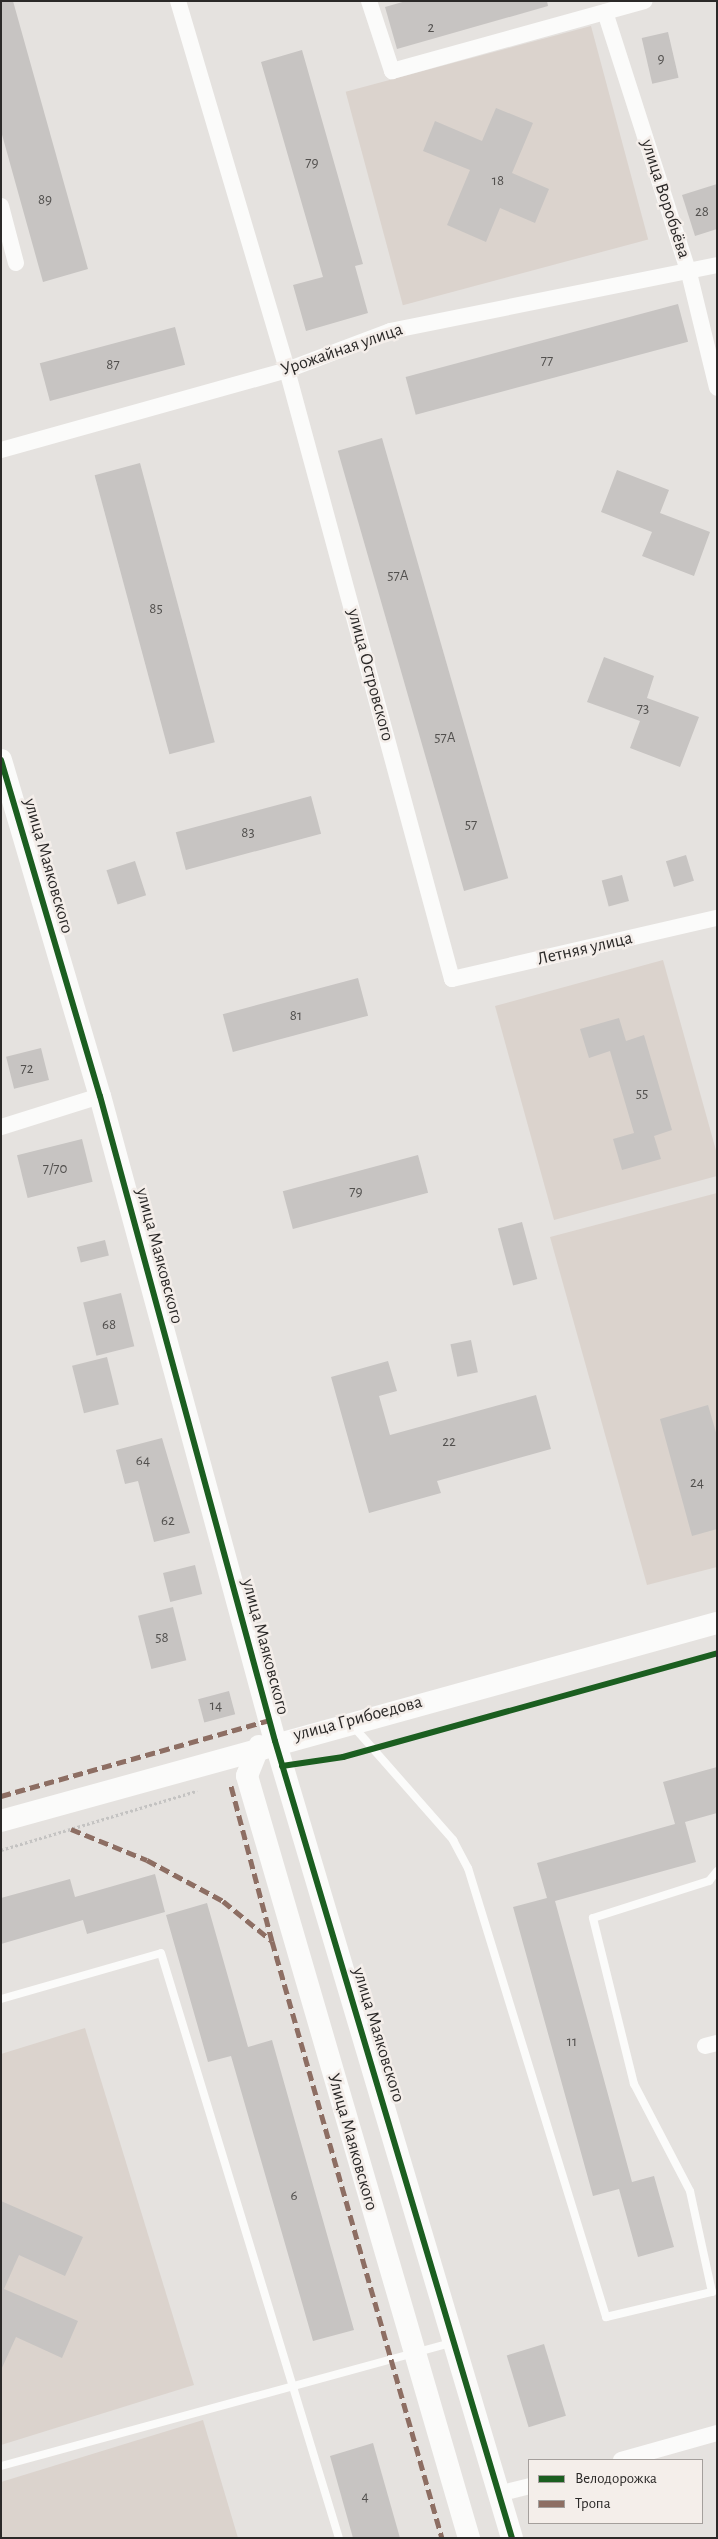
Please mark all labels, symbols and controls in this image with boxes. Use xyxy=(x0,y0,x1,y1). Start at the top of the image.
house number: 2 xyxy=(428,19,434,37)
house number: 9 xyxy=(657,50,665,68)
street label: улица Воробьёва xyxy=(636,137,694,261)
house number: 79 xyxy=(305,154,319,172)
house number: 18 xyxy=(492,172,504,190)
house number: 89 xyxy=(38,191,52,209)
house number: 28 xyxy=(695,203,709,221)
street label: Урожайная улица xyxy=(278,319,406,381)
house number: 77 xyxy=(541,352,553,370)
house number: 87 xyxy=(106,356,120,374)
house number: 57А xyxy=(387,567,409,585)
house number: 85 xyxy=(149,600,163,618)
street label: улица Островского xyxy=(342,607,398,743)
house number: 73 xyxy=(637,700,649,718)
house number: 57А xyxy=(434,729,456,747)
street label: улица Маяковского xyxy=(18,796,78,936)
house number: 57 xyxy=(465,816,477,834)
house number: 83 xyxy=(241,824,255,842)
street label: Летняя улица xyxy=(535,928,635,970)
house number: 81 xyxy=(290,1007,302,1025)
house number: 72 xyxy=(20,1060,34,1078)
house number: 55 xyxy=(636,1085,648,1103)
house number: 7/70 xyxy=(43,1160,67,1178)
house number: 79 xyxy=(349,1183,363,1201)
street label: улица Маяковского xyxy=(130,1186,188,1326)
house number: 68 xyxy=(102,1316,116,1334)
house number: 22 xyxy=(442,1433,456,1451)
house number: 64 xyxy=(136,1452,150,1470)
house number: 24 xyxy=(690,1474,704,1492)
house number: 62 xyxy=(161,1512,175,1530)
street label: улица Маяковского xyxy=(236,1577,294,1717)
house number: 58 xyxy=(155,1629,169,1647)
street label: улица Грибоедова xyxy=(291,1691,425,1747)
house number: 14 xyxy=(210,1697,222,1715)
street label: улица Маяковского xyxy=(347,1965,409,2105)
house number: 11 xyxy=(567,2033,577,2051)
street label: Улица Маяковского xyxy=(322,2071,382,2213)
house number: 6 xyxy=(290,2187,298,2205)
legend xyxy=(528,2459,703,2524)
text: Велодорожка xyxy=(575,2471,657,2486)
house number: 4 xyxy=(361,2488,369,2506)
text: Тропа xyxy=(575,2496,611,2511)

